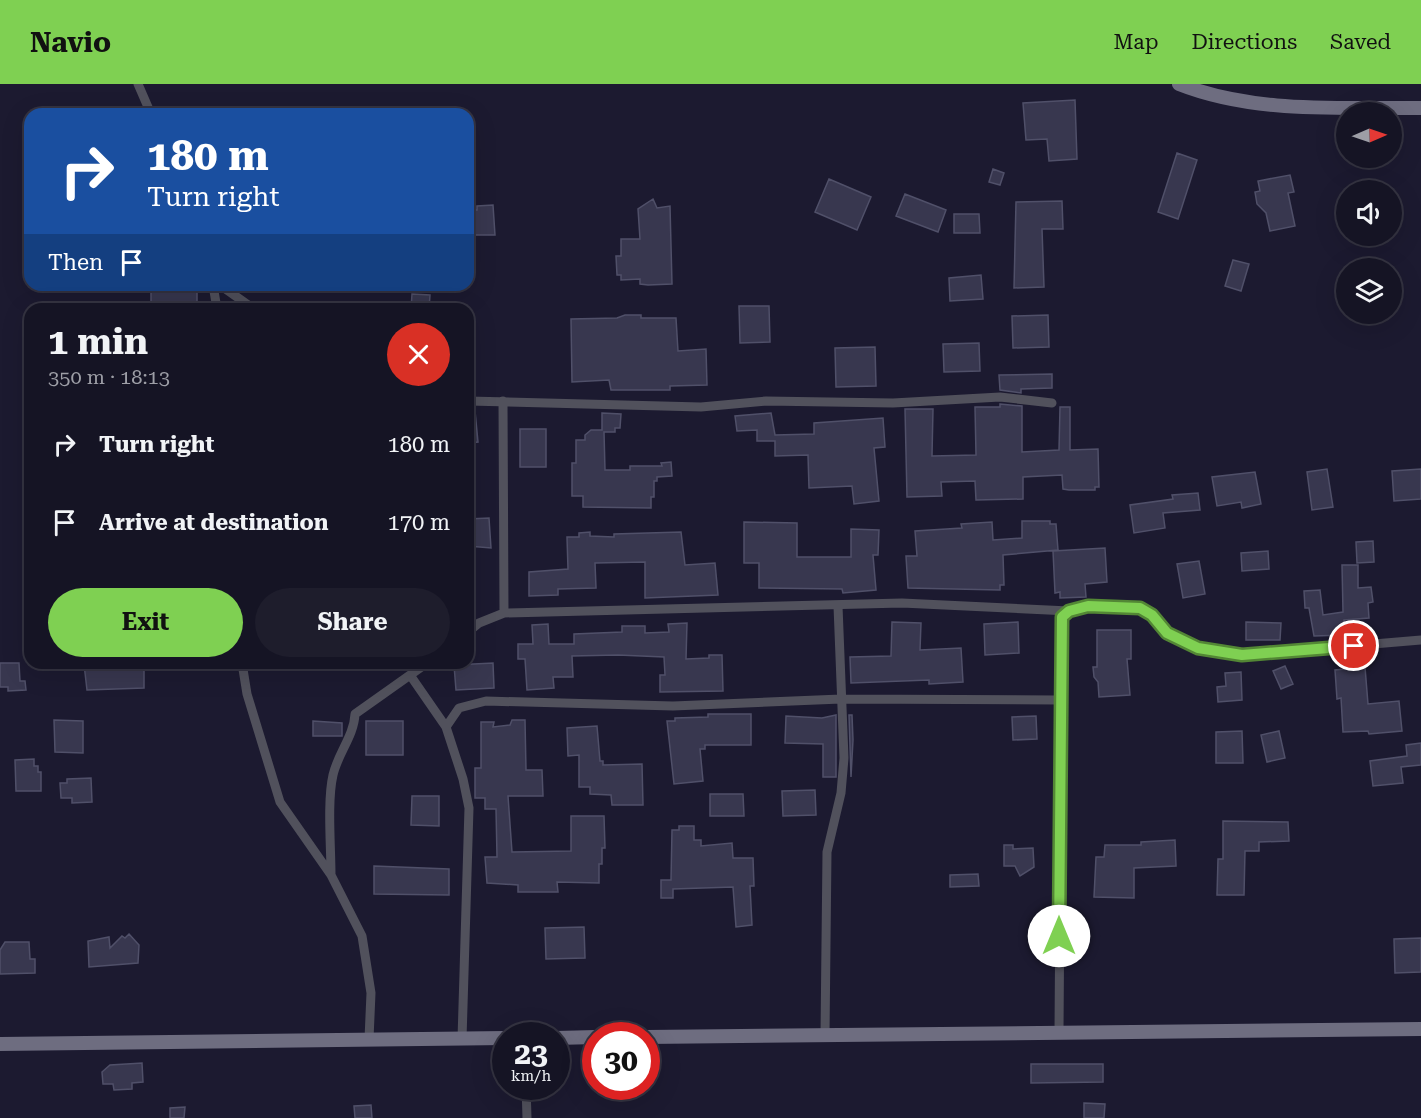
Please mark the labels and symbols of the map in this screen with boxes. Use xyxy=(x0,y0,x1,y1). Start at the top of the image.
north arrow xyxy=(1336,102,1402,168)
pin xyxy=(1328,620,1379,671)
position arrow xyxy=(1027,904,1091,968)
speed limit sign: 30 xyxy=(582,1022,660,1100)

